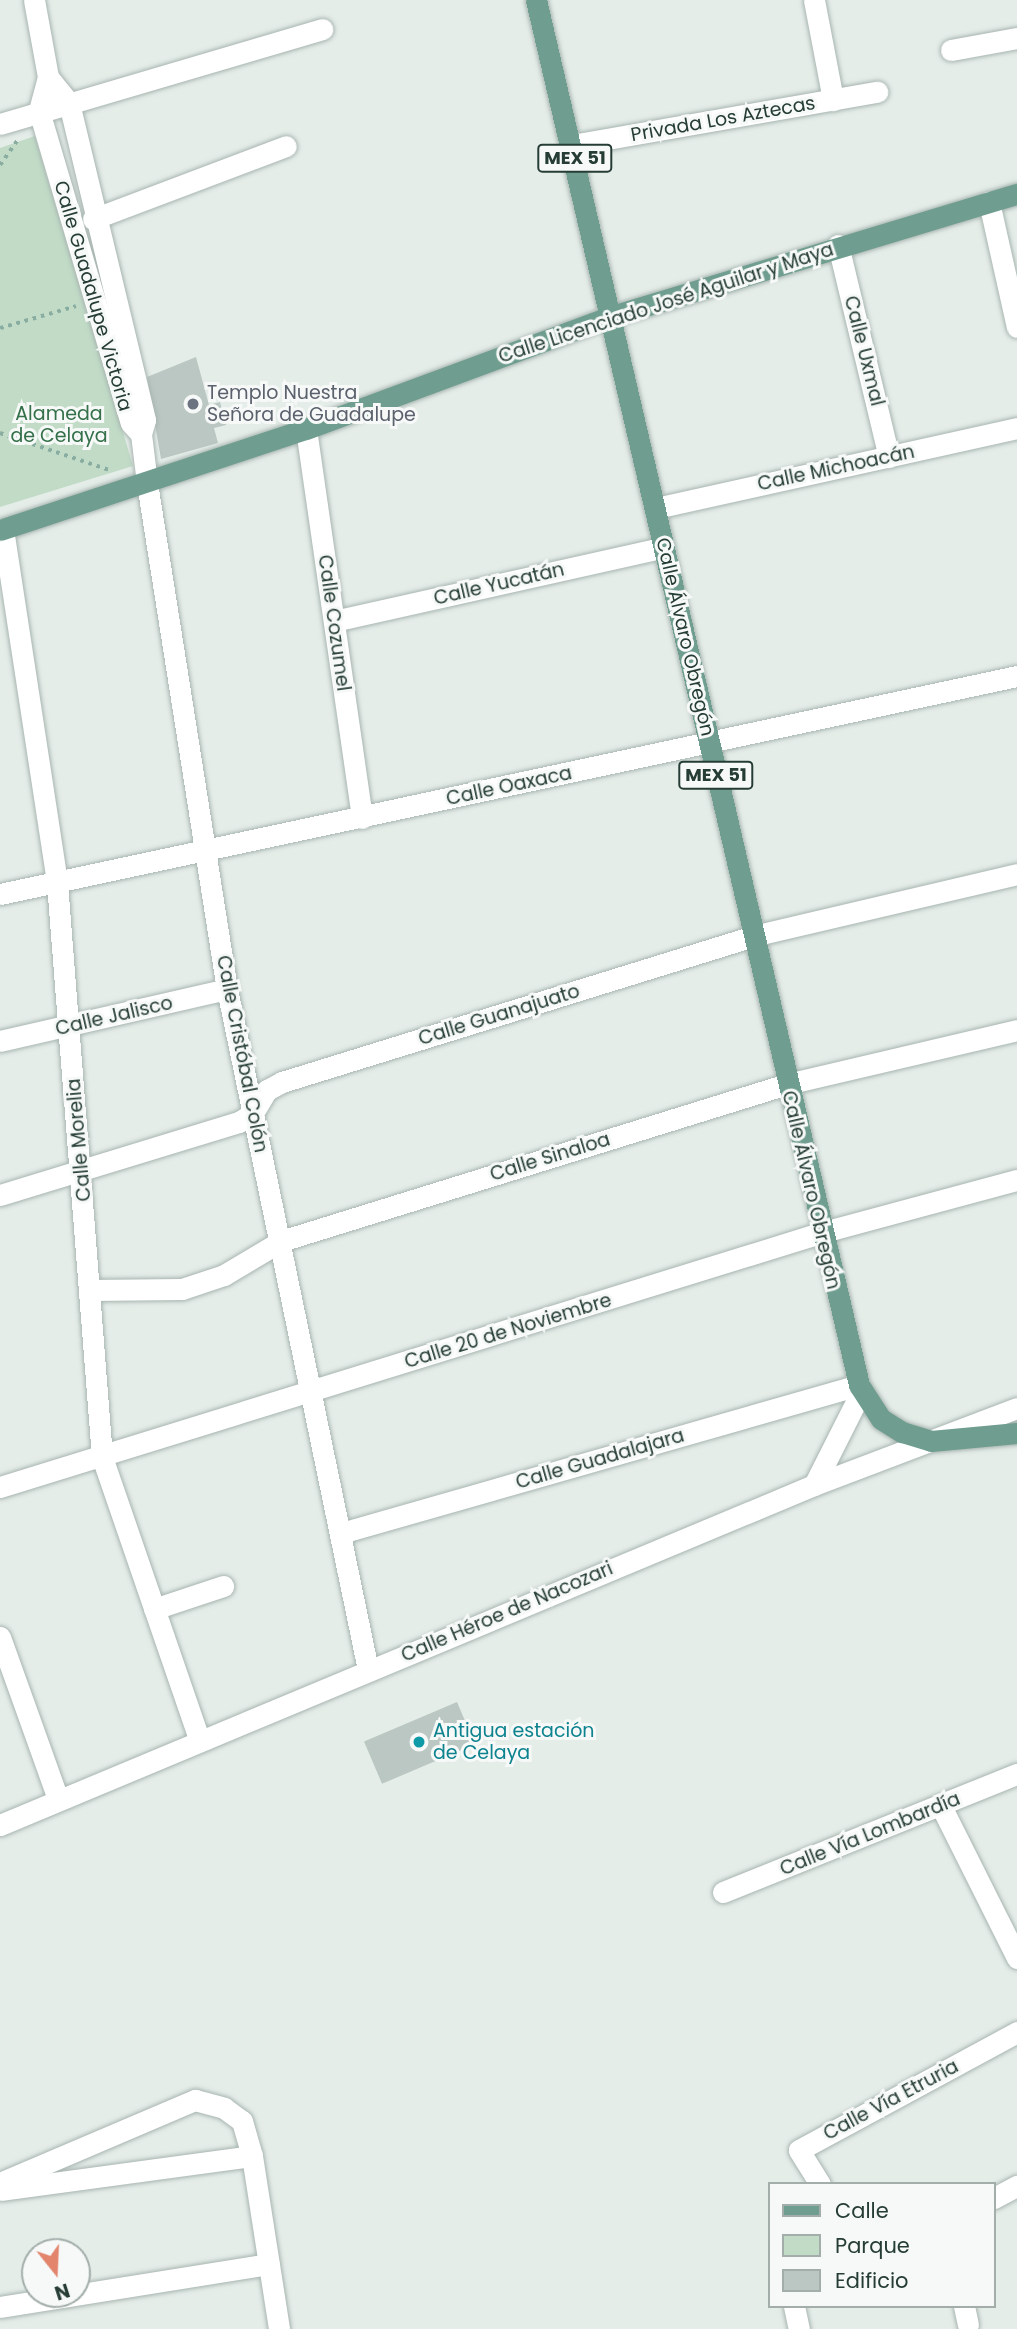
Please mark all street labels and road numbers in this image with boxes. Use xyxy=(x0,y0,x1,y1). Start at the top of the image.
street label: Privada Los Aztecas xyxy=(629,92,817,146)
road number: MEX 51 xyxy=(536,144,614,173)
street label: Calle Guadalupe Victoria xyxy=(49,178,137,414)
street label: Calle Licenciado José Aguilar y Maya xyxy=(496,238,836,368)
street label: Calle Uxmal xyxy=(839,294,889,408)
street label: Calle Michoacán xyxy=(755,440,917,496)
street label: Calle Álvaro Obregón xyxy=(651,536,719,738)
street label: Calle Cozumel xyxy=(313,553,355,693)
street label: Calle Yucatán xyxy=(432,558,566,610)
road number: MEX 51 xyxy=(678,760,754,790)
street label: Calle Oaxaca xyxy=(444,762,574,810)
street label: Calle Cristóbal Colón xyxy=(212,953,272,1155)
street label: Calle Guanajuato xyxy=(416,980,582,1050)
street label: Calle Jalisco xyxy=(53,991,175,1041)
street label: Calle Morelia xyxy=(62,1078,96,1202)
street label: Calle Álvaro Obregón xyxy=(777,1089,845,1291)
street label: Calle Sinaloa xyxy=(487,1128,613,1186)
street label: Calle 20 de Noviembre xyxy=(402,1289,614,1373)
street label: Calle Guadalajara xyxy=(513,1424,687,1494)
street label: Calle Héroe de Nacozari xyxy=(398,1557,616,1667)
street label: Calle Vía Lombardía xyxy=(777,1787,963,1881)
street label: Calle Vía Etruria xyxy=(820,2055,962,2145)

